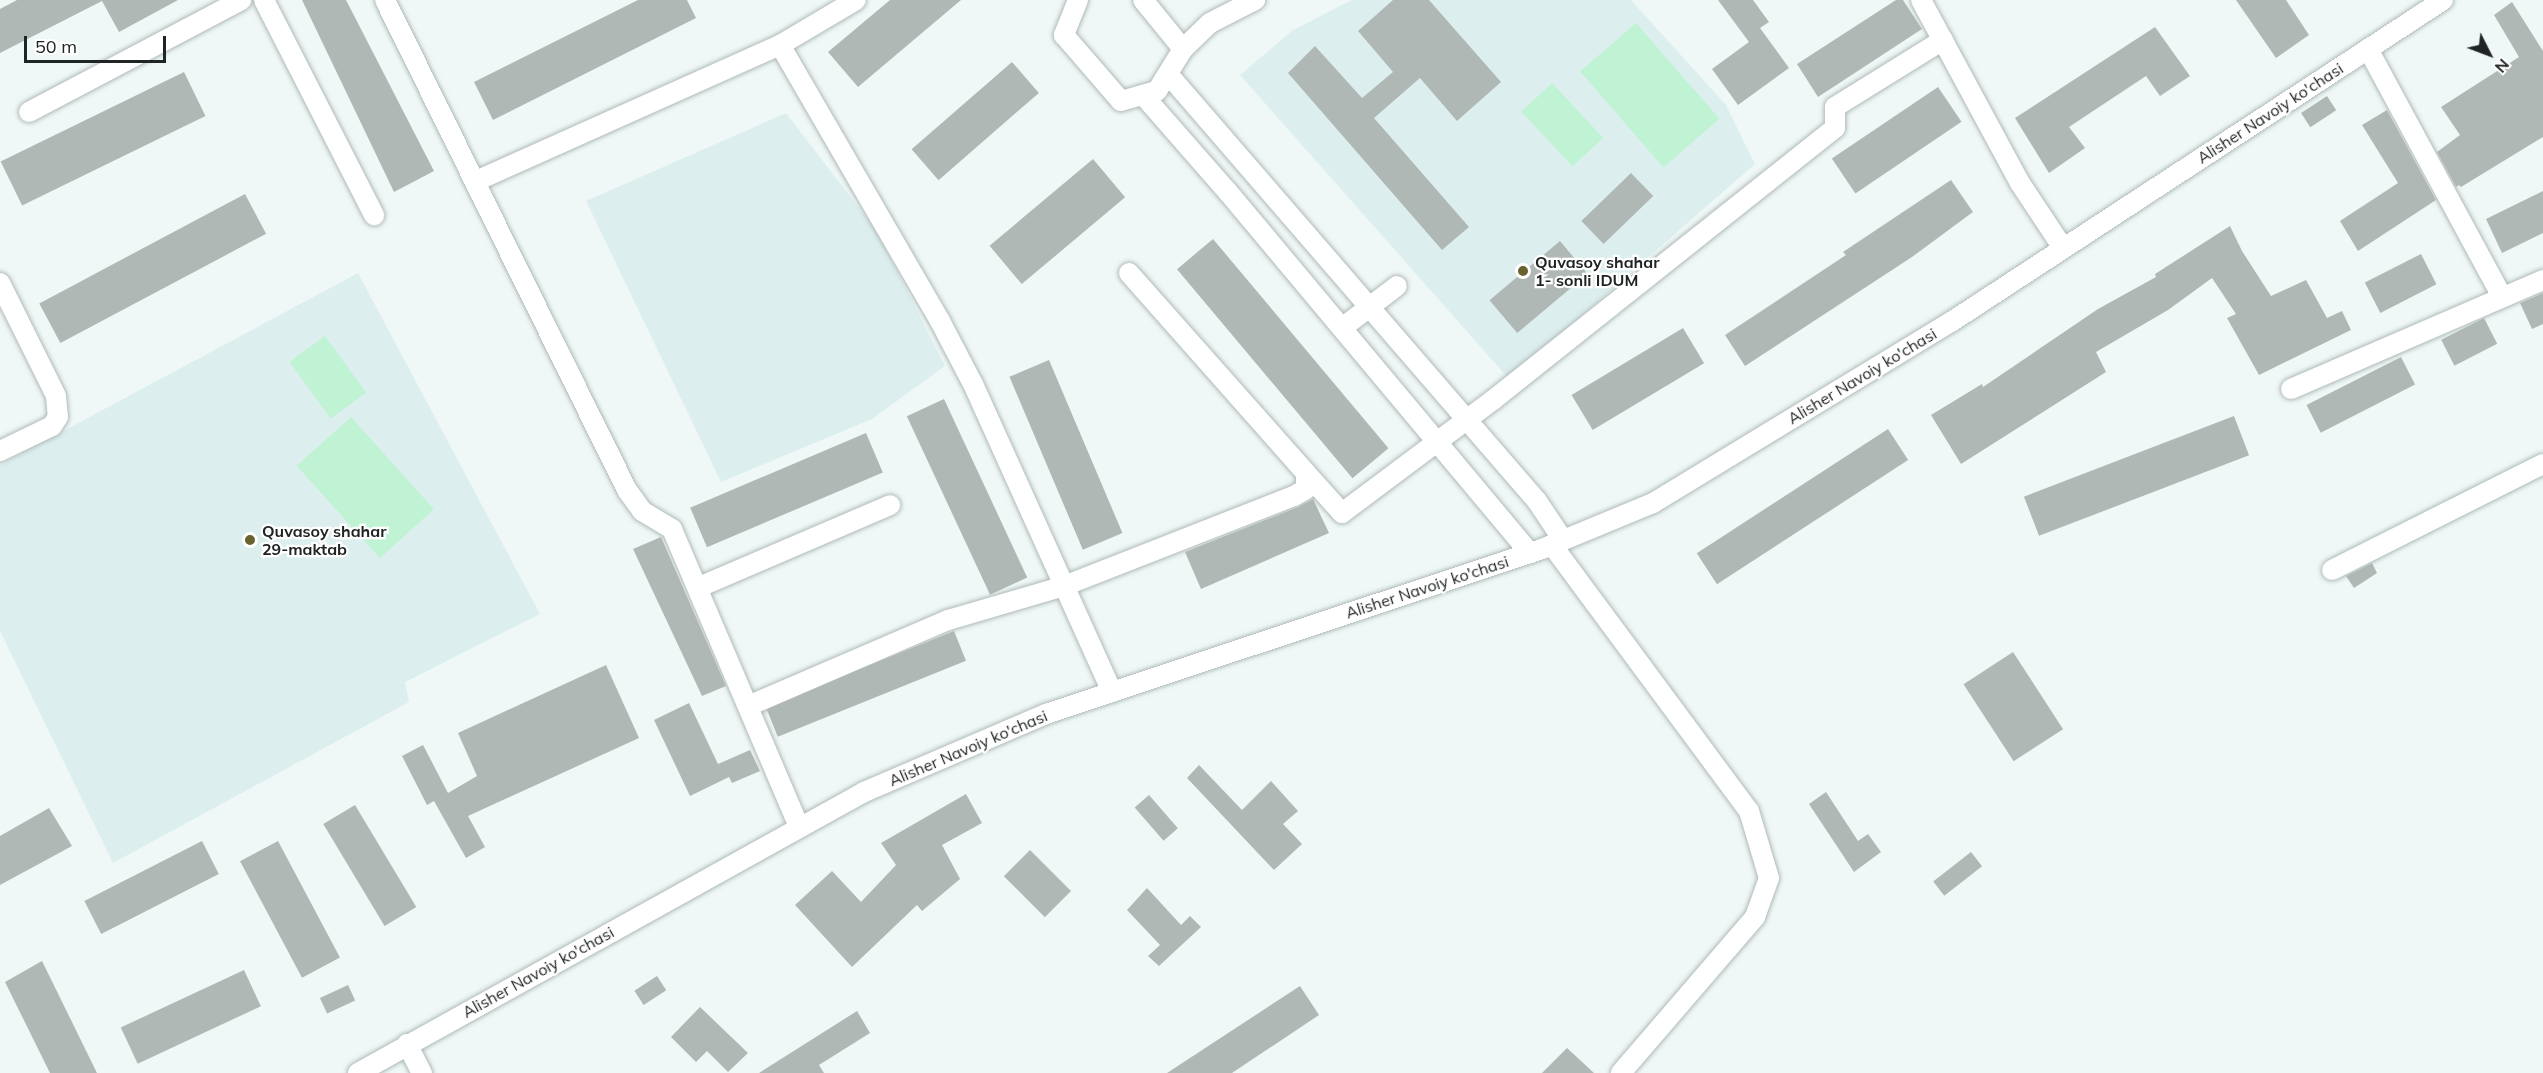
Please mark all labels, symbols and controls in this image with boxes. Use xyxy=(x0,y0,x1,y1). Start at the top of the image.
scale bar xyxy=(27,24,170,62)
north arrow xyxy=(2459,24,2519,84)
text: 50 m xyxy=(35,35,77,58)
text: N xyxy=(2491,55,2514,77)
street label: Alisher Navoiy ko'chasi xyxy=(2193,59,2347,167)
place label: Quvasoy shahar 1- sonli IDUM xyxy=(1535,252,1659,290)
marker: Quvasoy shahar 1- sonli IDUM xyxy=(1516,264,1530,278)
street label: Alisher Navoiy ko'chasi xyxy=(1784,324,1940,428)
place label: Quvasoy shahar 29-maktab xyxy=(262,521,386,559)
marker: Quvasoy shahar 29-maktab xyxy=(243,533,257,547)
street label: Alisher Navoiy ko'chasi xyxy=(1343,552,1511,622)
street label: Alisher Navoiy ko'chasi xyxy=(886,706,1050,790)
street label: Alisher Navoiy ko'chasi xyxy=(459,922,617,1022)

